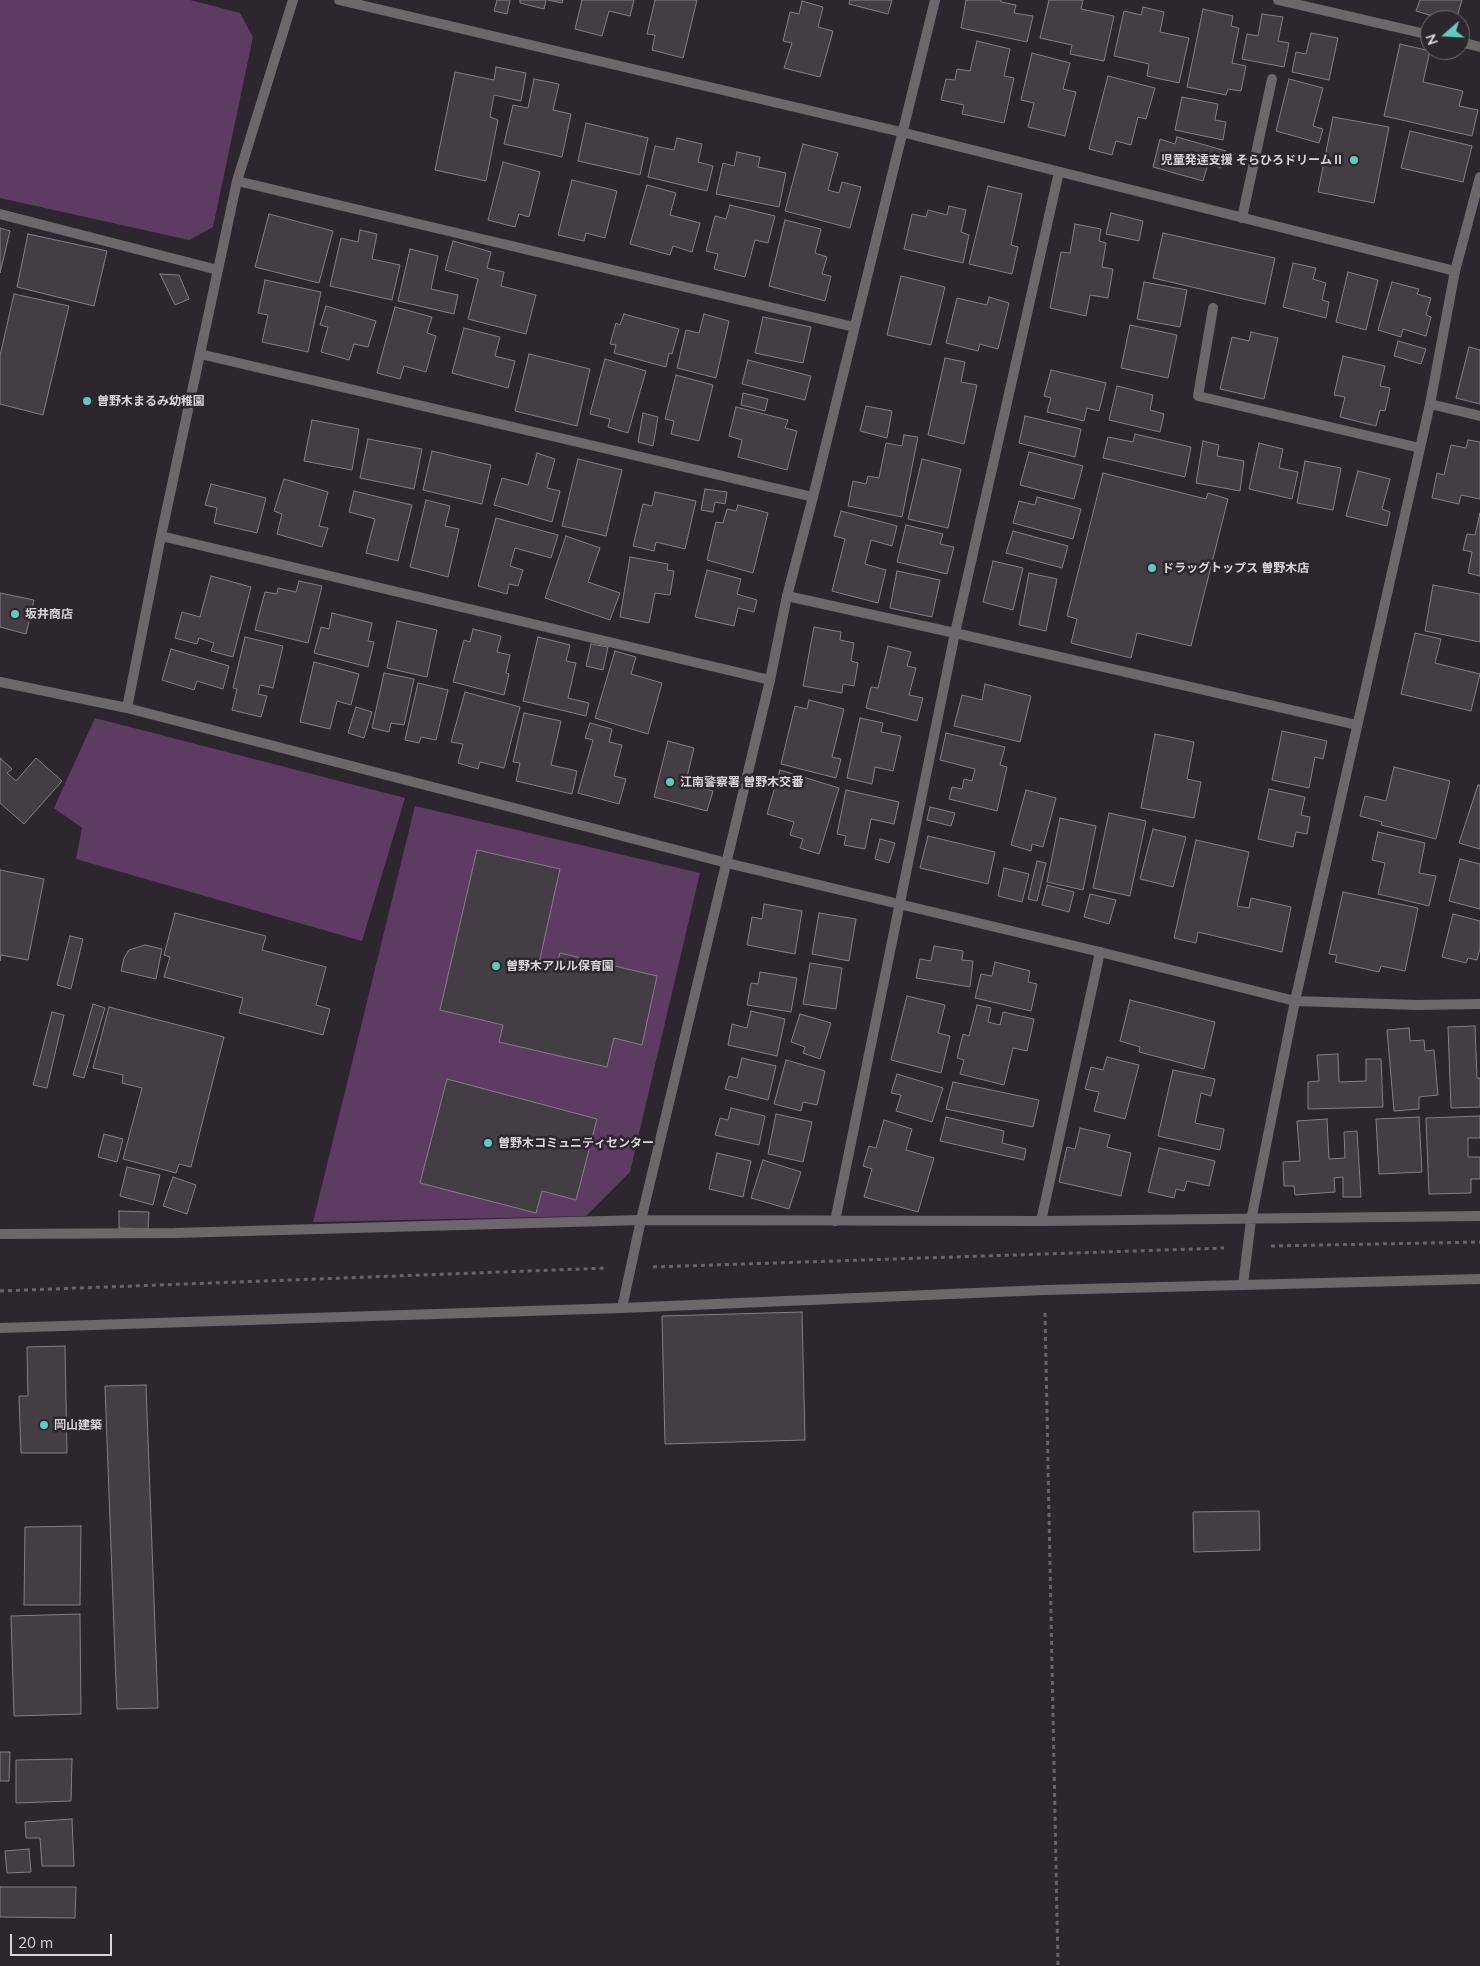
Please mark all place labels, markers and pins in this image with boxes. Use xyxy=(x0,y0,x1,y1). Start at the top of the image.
place label: 児童発達支援 そらひろドリームⅡ xyxy=(1161,153,1344,167)
marker: 児童発達支援 そらひろドリームⅡ xyxy=(1348,154,1360,166)
place label: 曽野木まるみ幼稚園 xyxy=(97,394,205,408)
marker: 曽野木まるみ幼稚園 xyxy=(81,395,93,407)
place label: ドラッグトップス 曽野木店 xyxy=(1162,561,1309,575)
marker: ドラッグトップス 曽野木店 xyxy=(1146,562,1158,574)
place label: 坂井商店 xyxy=(25,607,73,621)
marker: 坂井商店 xyxy=(9,608,21,620)
place label: 江南警察署 曽野木交番 xyxy=(680,775,803,789)
marker: 江南警察署 曽野木交番 xyxy=(664,776,676,788)
place label: 曽野木アルル保育園 xyxy=(506,959,614,973)
marker: 曽野木アルル保育園 xyxy=(490,960,502,972)
place label: 曽野木コミュニティセンター xyxy=(498,1136,654,1150)
marker: 曽野木コミュニティセンター xyxy=(482,1137,494,1149)
place label: 岡山建築 xyxy=(54,1418,102,1432)
marker: 岡山建築 xyxy=(38,1419,50,1431)

